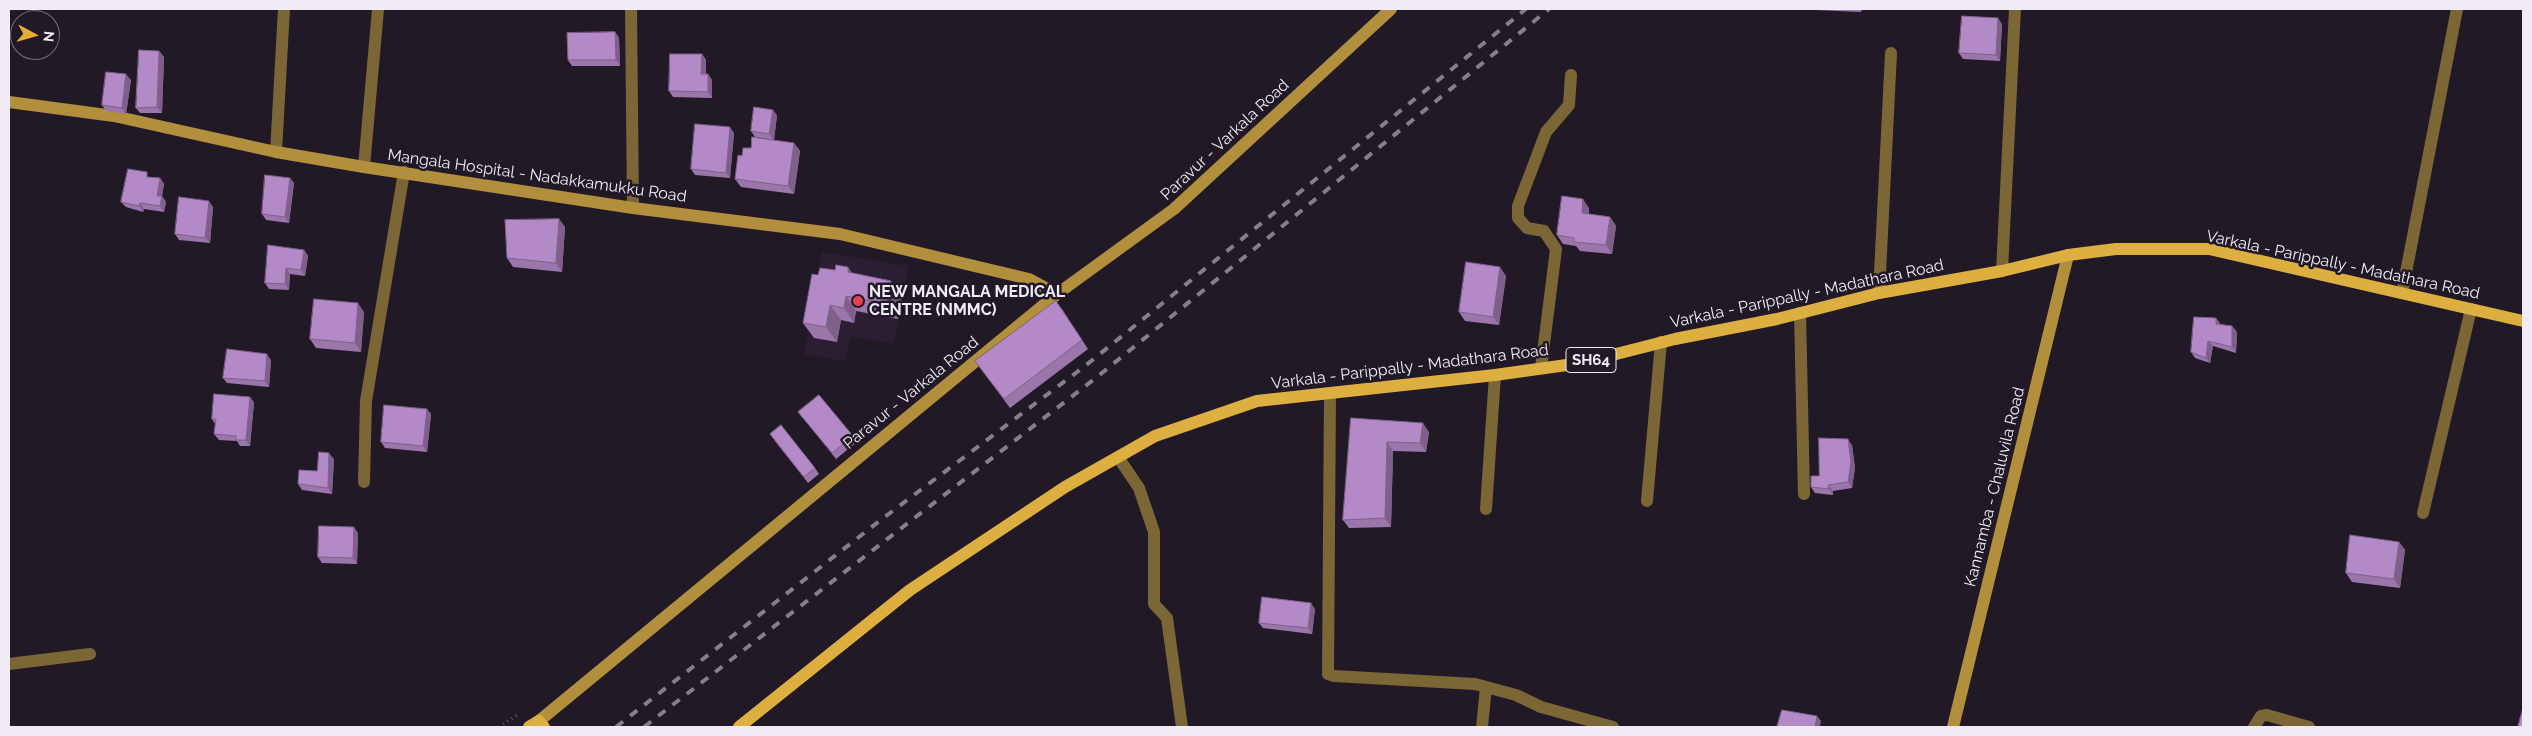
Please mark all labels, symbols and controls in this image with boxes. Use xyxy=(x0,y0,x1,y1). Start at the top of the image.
north arrow xyxy=(10,10,60,60)
text: N xyxy=(40,30,57,43)
street label: Paravur - Varkala Road xyxy=(1157,76,1293,204)
street label: Mangala Hospital - Nadakkamukku Road xyxy=(386,145,688,207)
street label: Varkala - Parippally - Madathara Road xyxy=(2204,227,2482,303)
street label: Varkala - Parippally - Madathara Road xyxy=(1668,256,1946,332)
place label: NEW MANGALA MEDICAL CENTRE (NMMC) xyxy=(869,282,1065,320)
marker: NEW MANGALA MEDICAL CENTRE (NMMC) xyxy=(851,294,865,308)
street label: Paravur - Varkala Road xyxy=(840,333,982,453)
street label: Varkala - Parippally - Madathara Road xyxy=(1270,340,1550,394)
road number: SH64 xyxy=(1566,348,1616,372)
street label: Kannamba - Chaluvila Road xyxy=(1961,385,2029,589)

